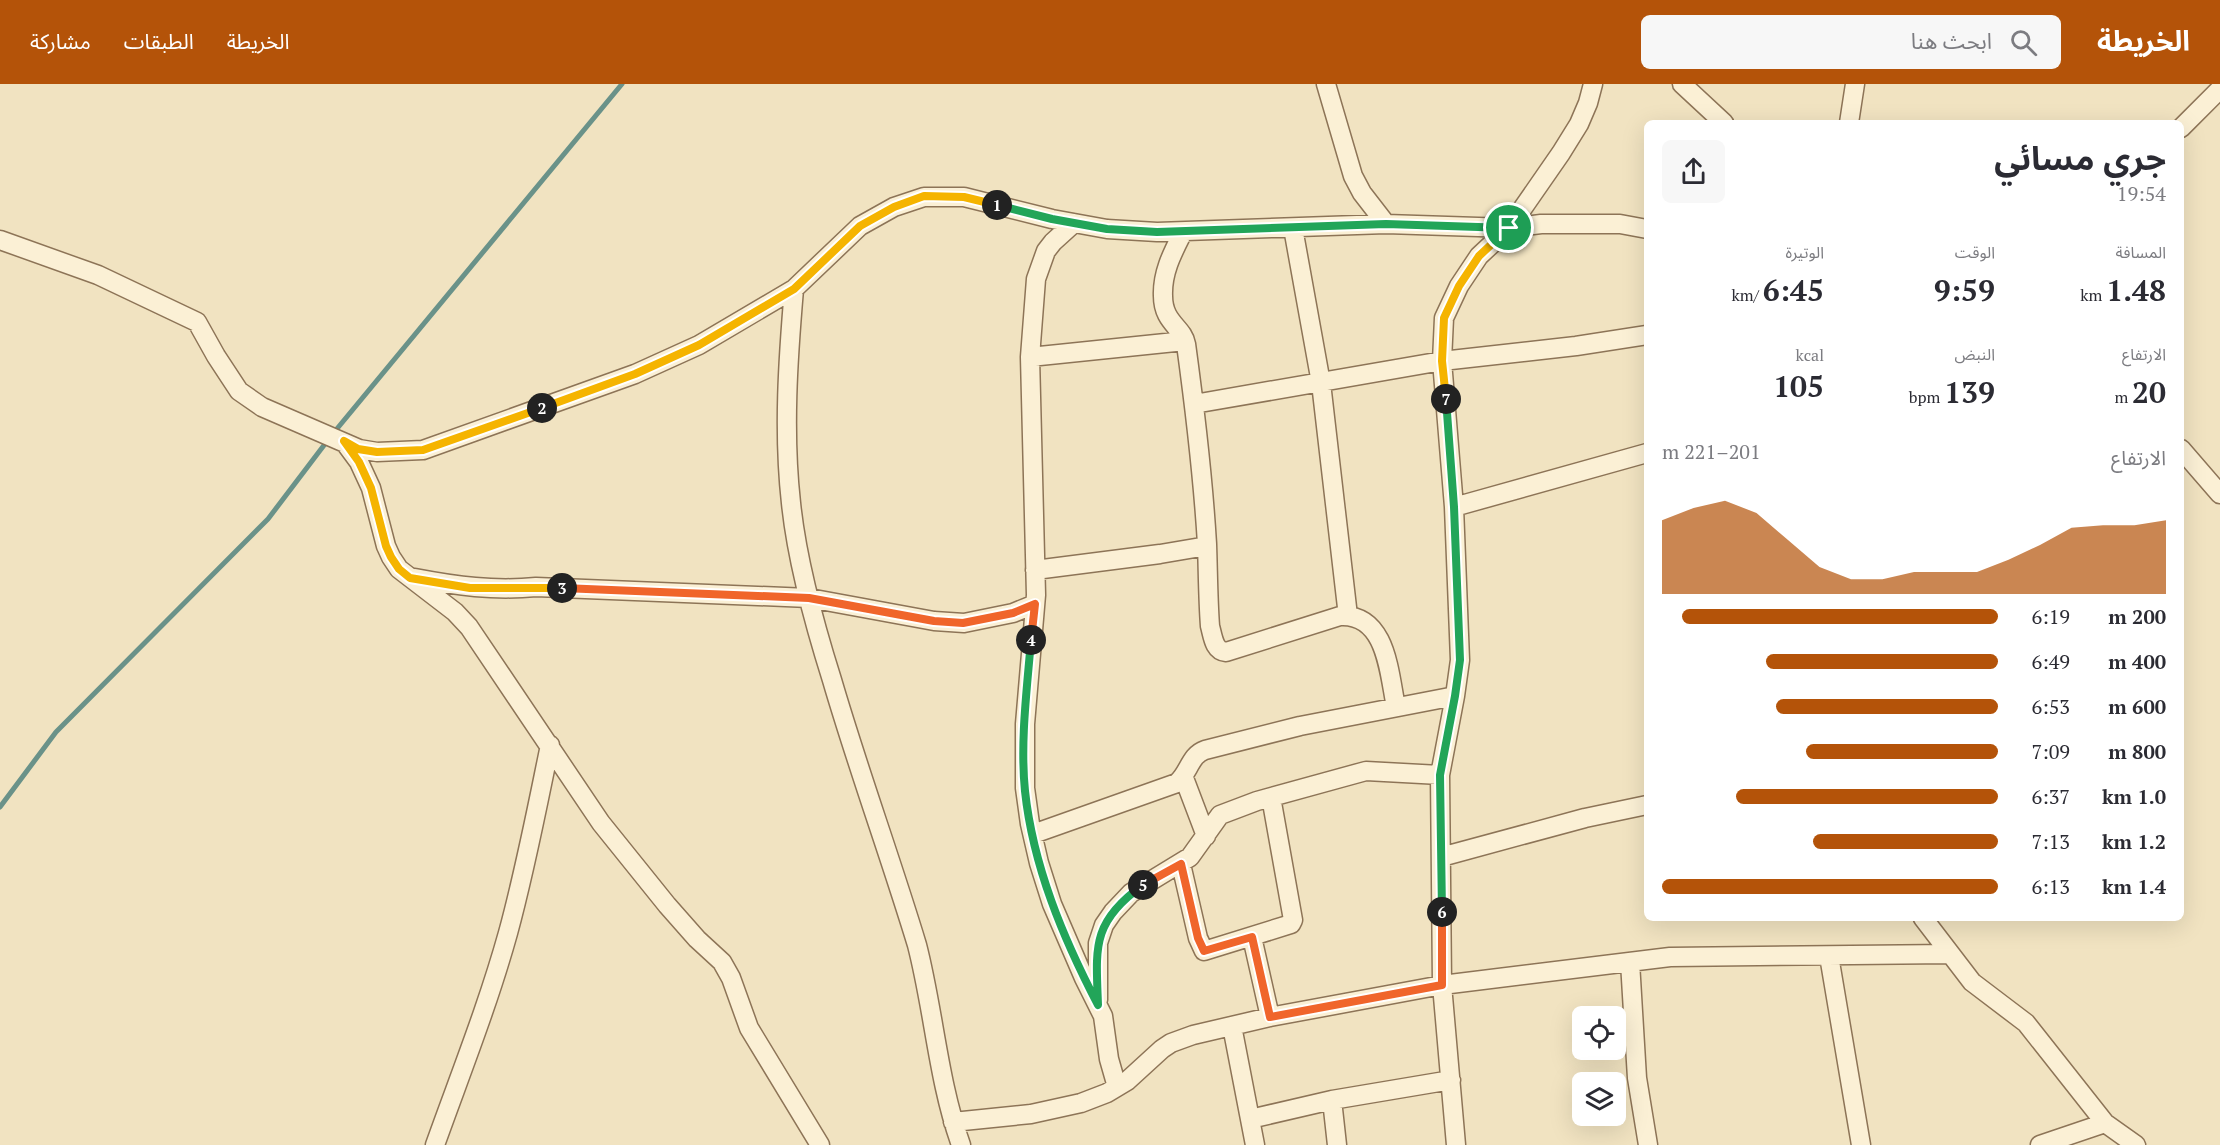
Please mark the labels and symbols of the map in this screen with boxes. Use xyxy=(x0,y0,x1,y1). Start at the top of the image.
pin: 1 xyxy=(982,190,1012,220)
pin xyxy=(1483,202,1534,253)
pin: 7 xyxy=(1431,384,1461,414)
pin: 2 xyxy=(527,393,557,423)
pin: 3 xyxy=(547,573,577,603)
pin: 4 xyxy=(1016,625,1046,655)
pin: 5 xyxy=(1128,870,1158,900)
pin: 6 xyxy=(1427,897,1457,927)

